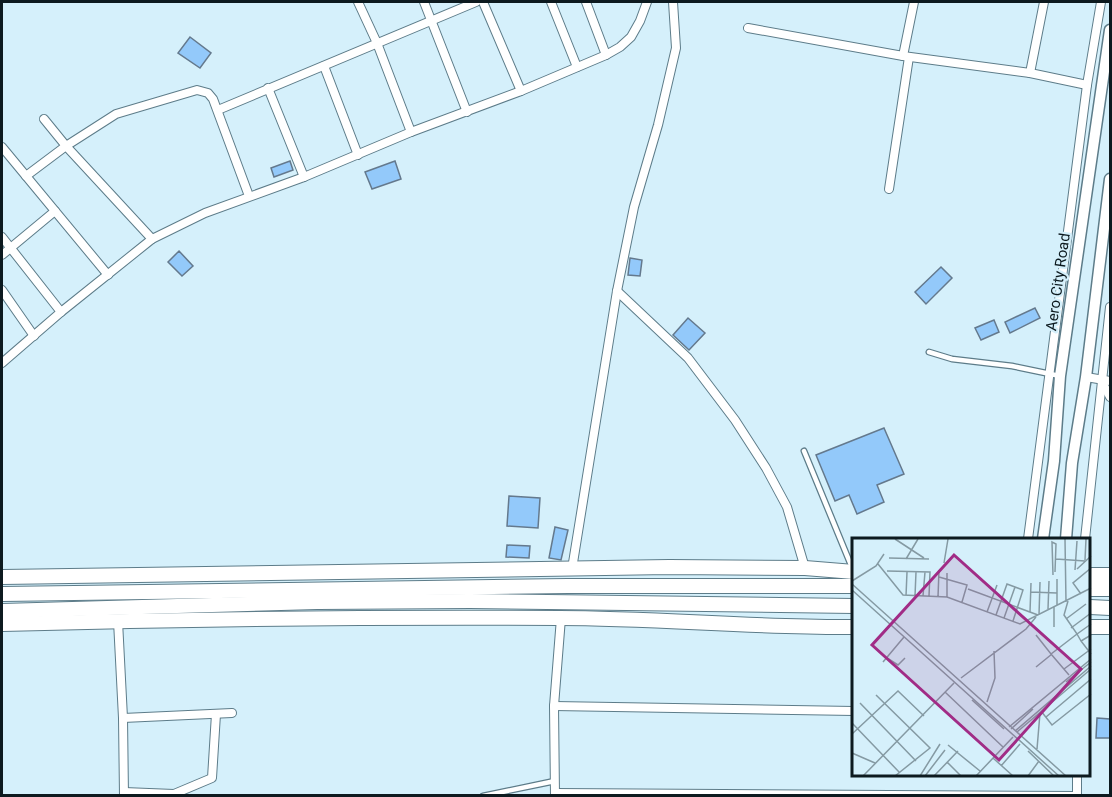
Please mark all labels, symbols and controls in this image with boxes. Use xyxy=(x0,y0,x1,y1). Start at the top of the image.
street label: Aero City Road xyxy=(1042,232,1074,332)
inset map xyxy=(852,538,1091,776)

